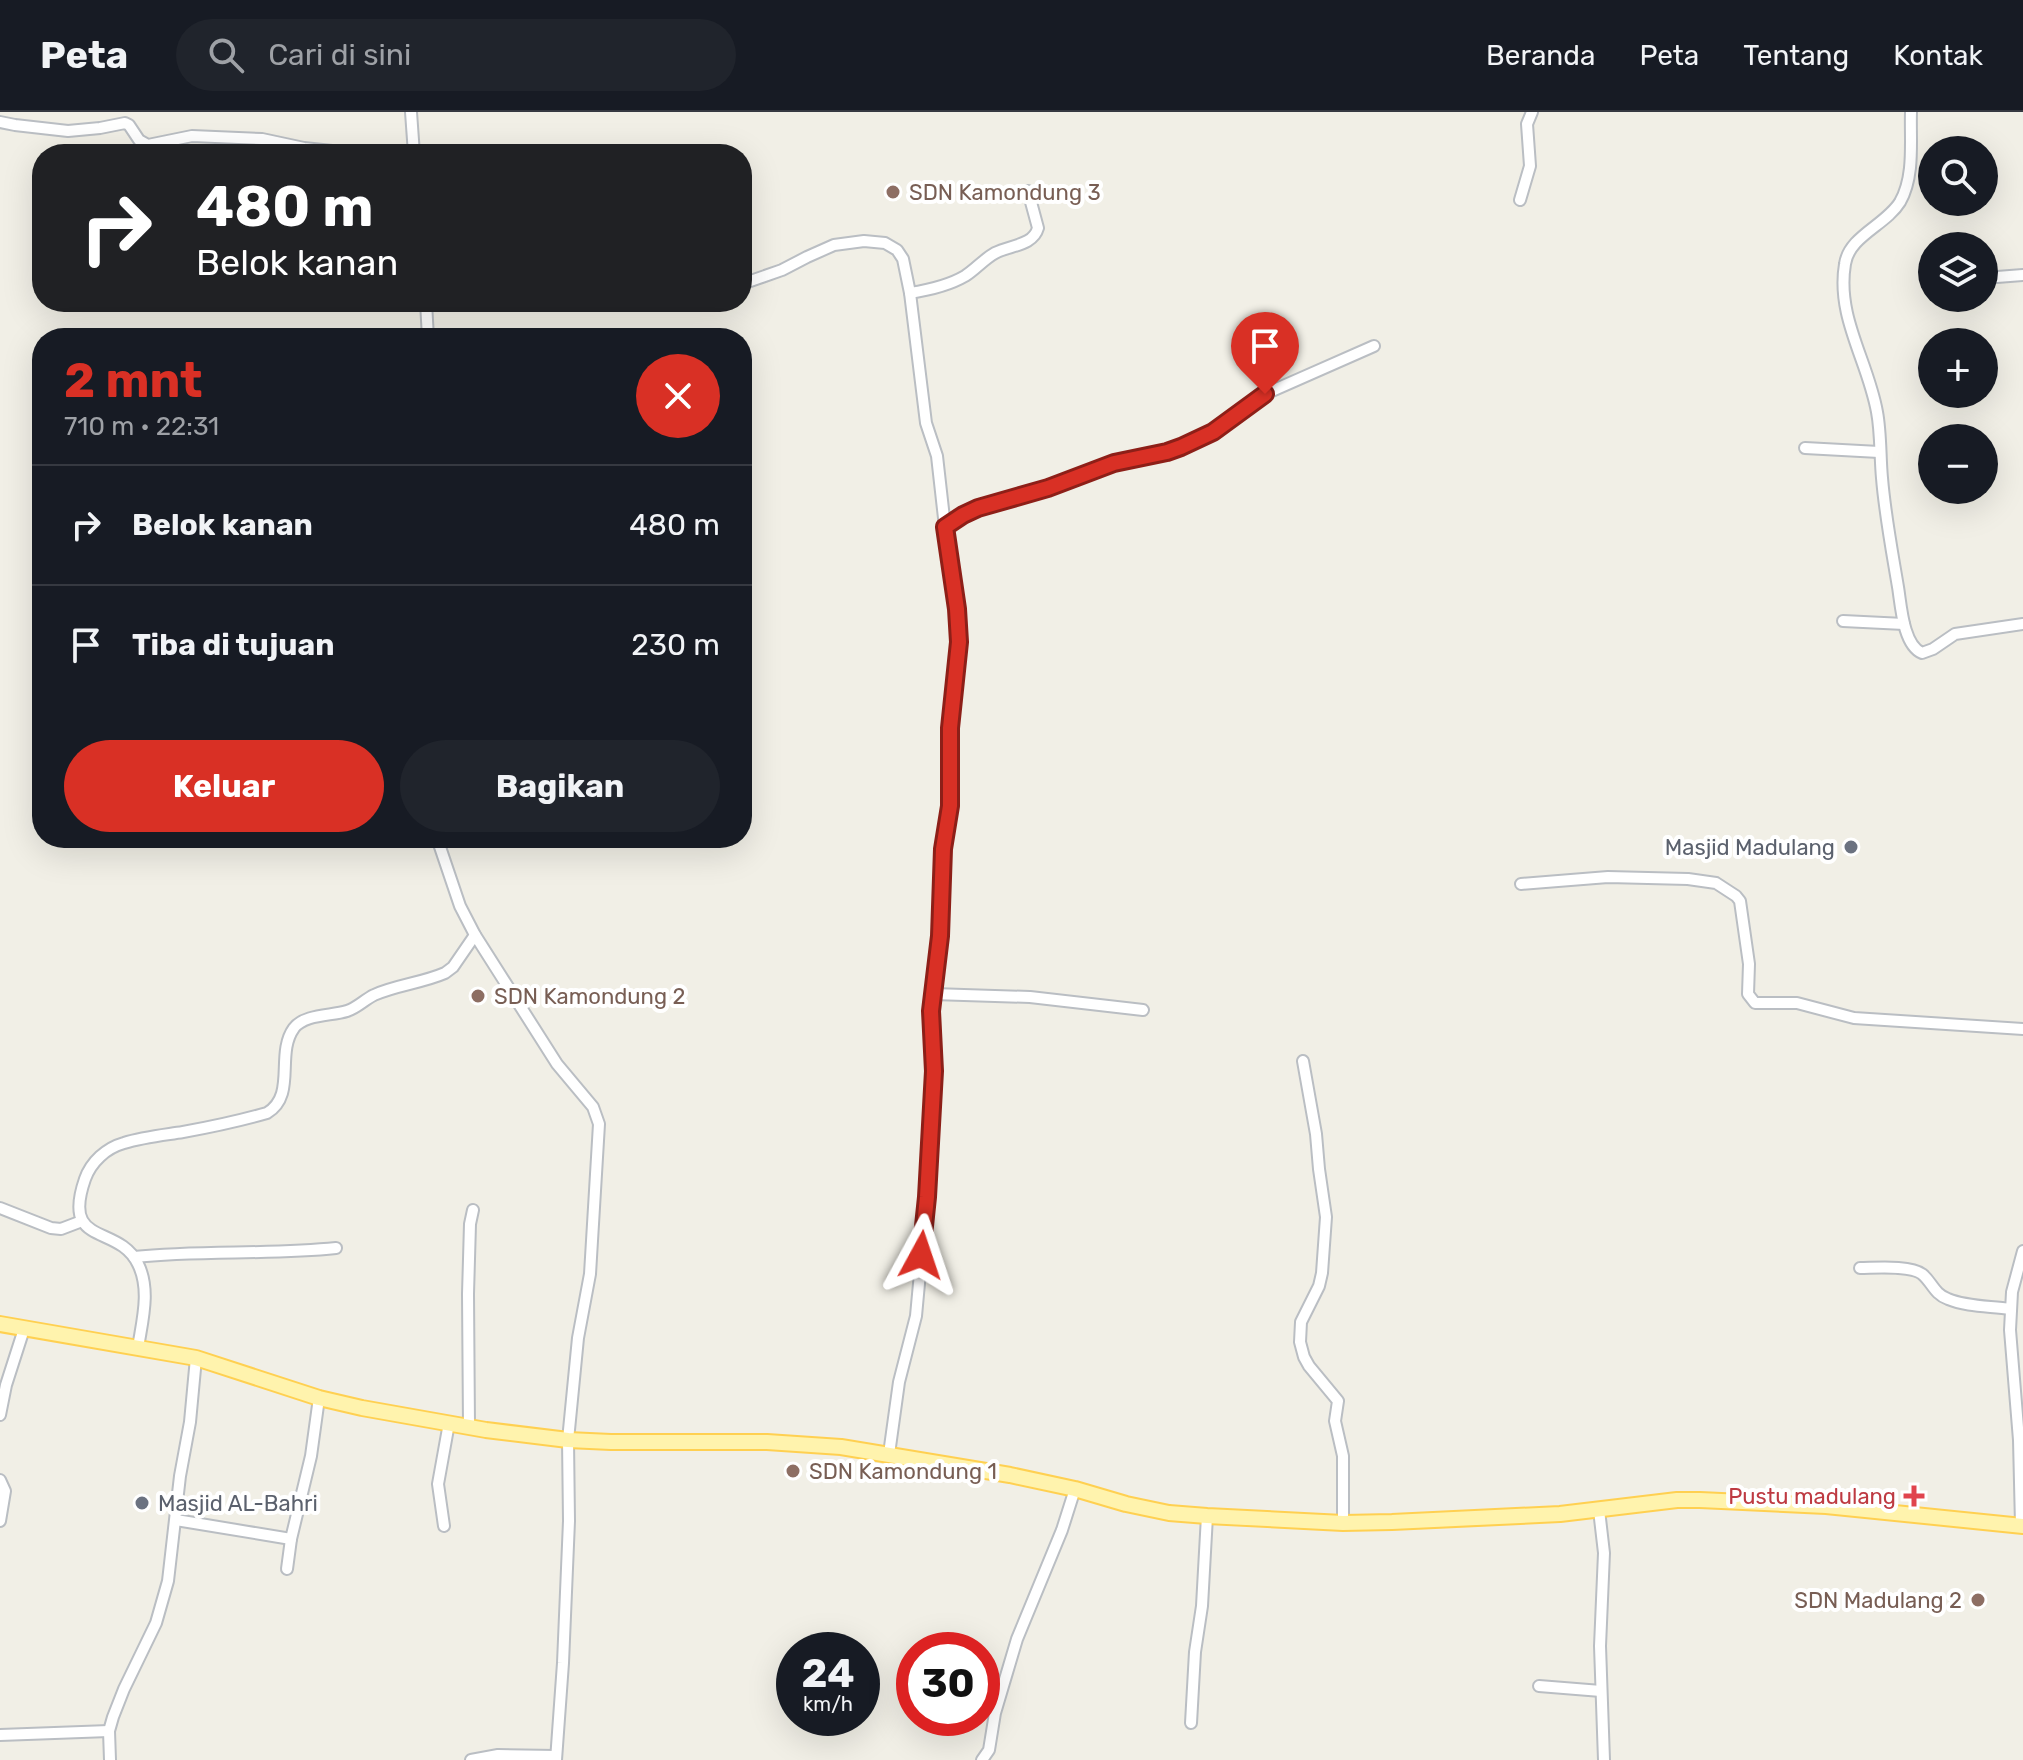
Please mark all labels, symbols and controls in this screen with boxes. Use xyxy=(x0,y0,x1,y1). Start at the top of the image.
search box xyxy=(176,19,736,91)
text: Peta xyxy=(40,32,128,78)
icon: search xyxy=(204,33,248,77)
text: Cari di sini xyxy=(268,37,411,73)
text: Beranda xyxy=(1486,39,1595,72)
text: Peta xyxy=(1639,39,1699,72)
text: Tentang xyxy=(1743,39,1849,72)
text: Kontak xyxy=(1893,39,1983,72)
map controls xyxy=(1918,136,1998,504)
button: search xyxy=(1918,136,1998,216)
text: 480 m xyxy=(196,174,373,240)
icon: right xyxy=(64,176,168,280)
place label: SDN Kamondung 3 xyxy=(909,179,1101,206)
marker: SDN Kamondung 3 xyxy=(884,183,902,201)
button: layers xyxy=(1918,232,1998,312)
text: Belok kanan xyxy=(196,241,398,284)
pin xyxy=(1231,312,1299,394)
icon: arrive xyxy=(1243,324,1287,368)
button: + xyxy=(1918,328,1998,408)
text: 2 mnt xyxy=(64,352,202,409)
button: close xyxy=(636,354,720,438)
text: 710 m · 22:31 xyxy=(64,411,219,442)
button: − xyxy=(1918,424,1998,504)
icon: right xyxy=(64,503,108,547)
text: Belok kanan xyxy=(132,507,313,543)
text: 480 m xyxy=(629,507,720,543)
icon: arrive xyxy=(64,623,108,667)
text: Tiba di tujuan xyxy=(132,627,334,663)
text: 230 m xyxy=(631,627,720,663)
button: Keluar xyxy=(64,740,384,832)
button: Bagikan xyxy=(400,740,720,832)
place label: Masjid Madulang xyxy=(1665,834,1835,861)
marker: Masjid Madulang xyxy=(1842,838,1860,856)
place label: SDN Kamondung 2 xyxy=(494,983,685,1010)
marker: SDN Kamondung 2 xyxy=(469,987,487,1005)
position arrow xyxy=(879,1213,963,1297)
place label: SDN Kamondung 1 xyxy=(809,1458,997,1485)
marker: SDN Kamondung 1 xyxy=(784,1462,802,1480)
place label: Pustu madulang xyxy=(1728,1483,1896,1510)
marker: Pustu madulang xyxy=(1903,1485,1925,1507)
place label: Masjid AL-Bahri xyxy=(158,1490,318,1517)
marker: Masjid AL-Bahri xyxy=(133,1494,151,1512)
place label: SDN Madulang 2 xyxy=(1794,1587,1962,1614)
marker: SDN Madulang 2 xyxy=(1969,1591,1987,1609)
speed limit sign: 30 xyxy=(896,1632,1000,1736)
text: 24 xyxy=(801,1650,855,1697)
text: km/h xyxy=(803,1692,853,1716)

